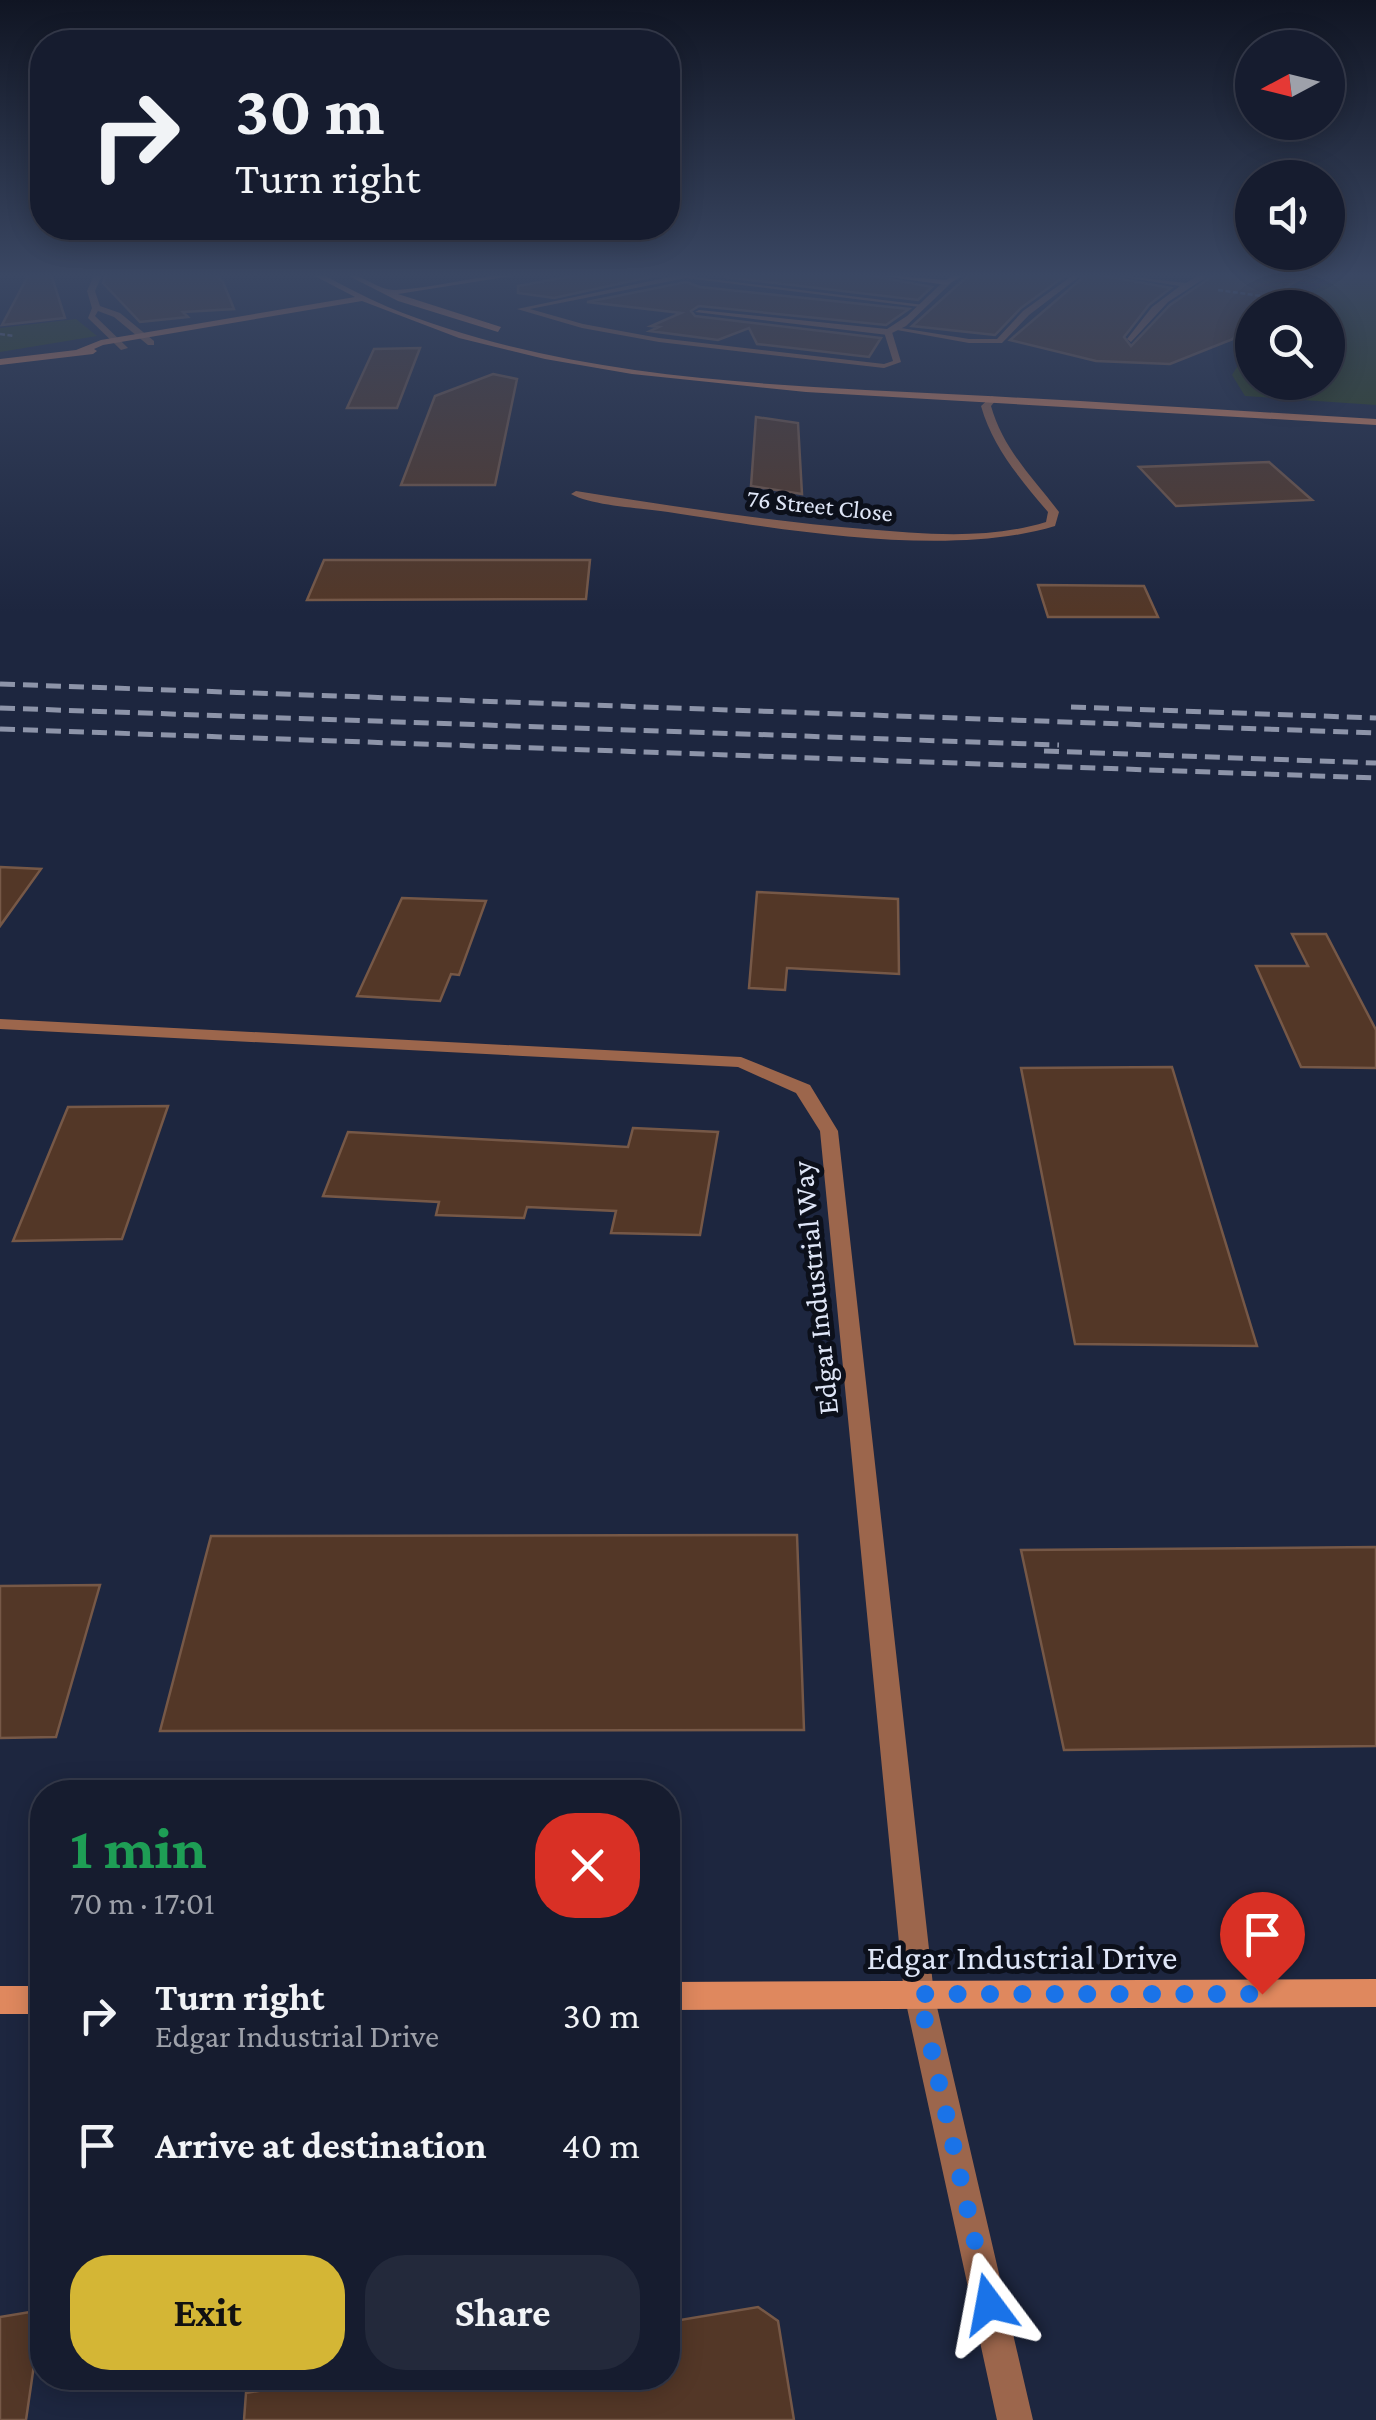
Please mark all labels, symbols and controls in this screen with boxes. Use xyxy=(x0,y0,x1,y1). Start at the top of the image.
north arrow xyxy=(1235,30,1345,140)
map controls xyxy=(1235,30,1345,400)
icon: right xyxy=(70,70,200,200)
text: 30 m xyxy=(235,71,384,149)
text: Turn right xyxy=(235,153,420,203)
button: sound xyxy=(1235,160,1345,270)
button: search xyxy=(1235,290,1345,400)
street label: 76 Street Close xyxy=(746,484,894,527)
street label: Edgar Industrial Way xyxy=(785,1159,845,1417)
button: close xyxy=(535,1813,640,1918)
text: 1 min xyxy=(70,1814,207,1881)
text: 70 m · 17:01 xyxy=(70,1885,215,1921)
pin xyxy=(1220,1892,1305,1995)
icon: arrive xyxy=(1235,1907,1290,1962)
street label: Edgar Industrial Drive xyxy=(867,1938,1177,1977)
text: Turn right xyxy=(155,1976,324,2018)
icon: right xyxy=(70,1988,125,2043)
text: 30 m xyxy=(563,1994,640,2036)
text: Edgar Industrial Drive xyxy=(155,2018,439,2054)
icon: arrive xyxy=(70,2118,125,2173)
text: Arrive at destination xyxy=(155,2124,487,2166)
text: 40 m xyxy=(561,2124,640,2166)
position arrow xyxy=(937,2252,1041,2356)
button: Exit xyxy=(70,2255,345,2370)
button: Share xyxy=(365,2255,640,2370)

